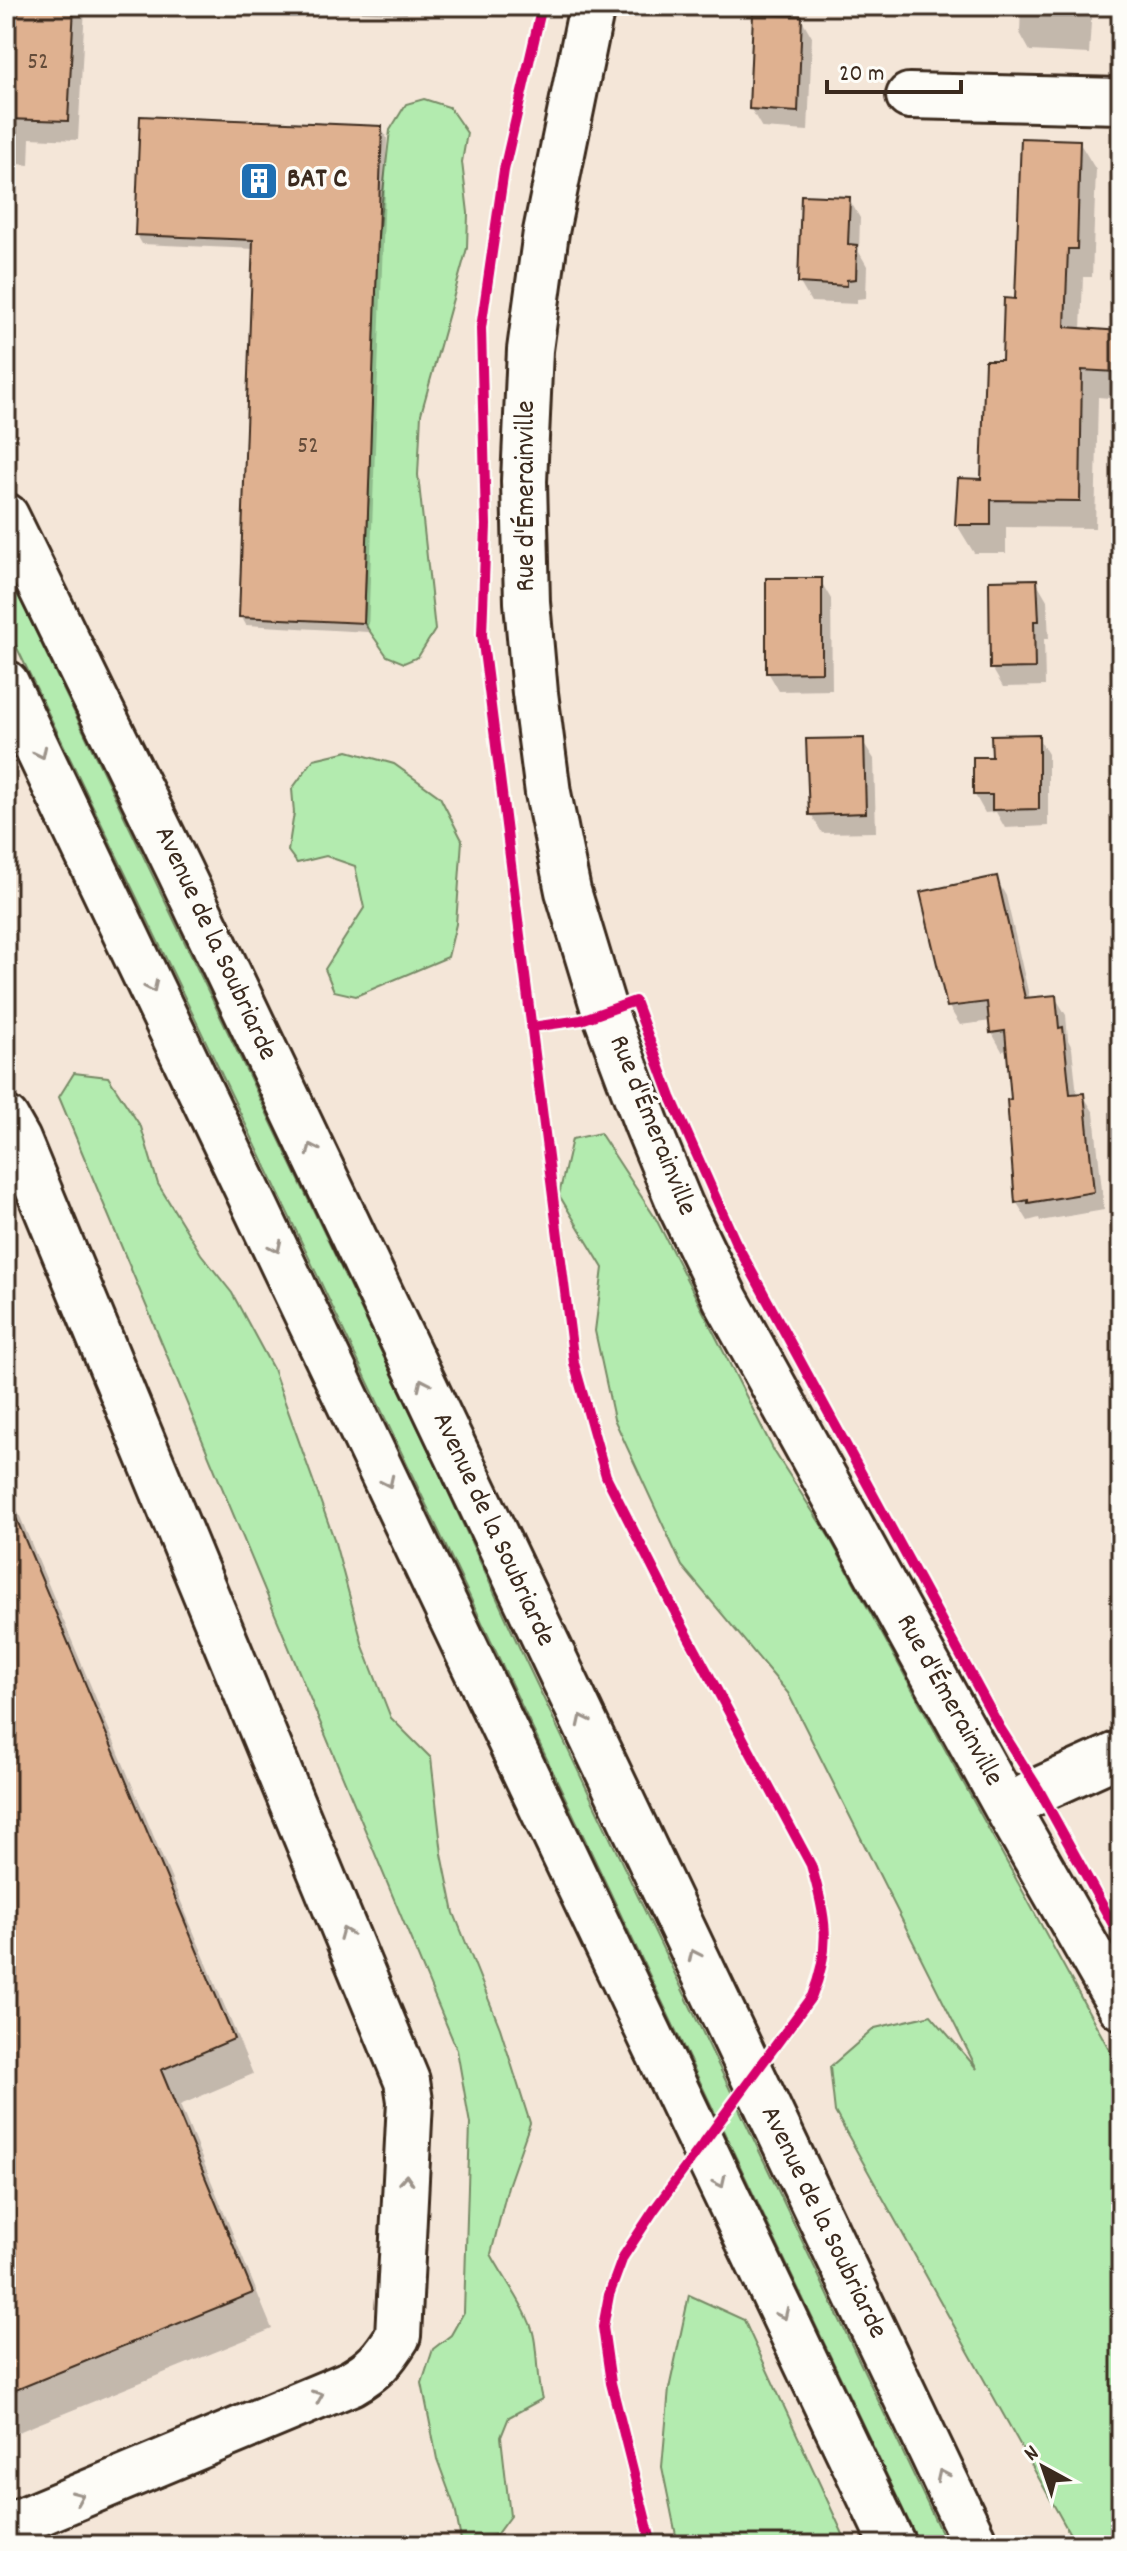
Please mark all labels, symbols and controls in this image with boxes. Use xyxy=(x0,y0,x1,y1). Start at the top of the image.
scale bar xyxy=(827,44,961,94)
house number: 52 xyxy=(27,46,49,80)
text: 20 m xyxy=(839,58,885,92)
building icon: BAT C xyxy=(238,160,280,202)
place label: BAT C xyxy=(287,161,347,201)
street label: Rue d'Émerainville xyxy=(508,400,548,592)
house number: 52 xyxy=(297,430,319,464)
one-way arrow xyxy=(31,744,46,759)
street label: Avenue de la Soubriarde xyxy=(142,820,286,1068)
one-way arrow xyxy=(142,979,158,994)
street label: Rue d'Émerainville xyxy=(597,1030,705,1222)
one-way arrow xyxy=(306,1143,322,1157)
one-way arrow xyxy=(266,1239,282,1254)
one-way arrow xyxy=(417,1378,433,1392)
street label: Avenue de la Soubriarde xyxy=(420,1406,564,1654)
one-way arrow xyxy=(378,1474,394,1488)
street label: Rue d'Émerainville xyxy=(884,1608,1012,1794)
one-way arrow xyxy=(577,1714,593,1728)
one-way arrow xyxy=(339,1927,355,1941)
one-way arrow xyxy=(688,1949,704,1963)
street label: Avenue de la Soubriarde xyxy=(748,2100,896,2346)
one-way arrow xyxy=(397,2173,414,2186)
one-way arrow xyxy=(710,2174,726,2188)
one-way arrow xyxy=(773,2306,789,2320)
one-way arrow xyxy=(310,2390,324,2406)
north arrow xyxy=(1003,2427,1083,2507)
text: N xyxy=(1018,2439,1047,2470)
one-way arrow xyxy=(936,2468,952,2483)
one-way arrow xyxy=(70,2490,84,2507)

